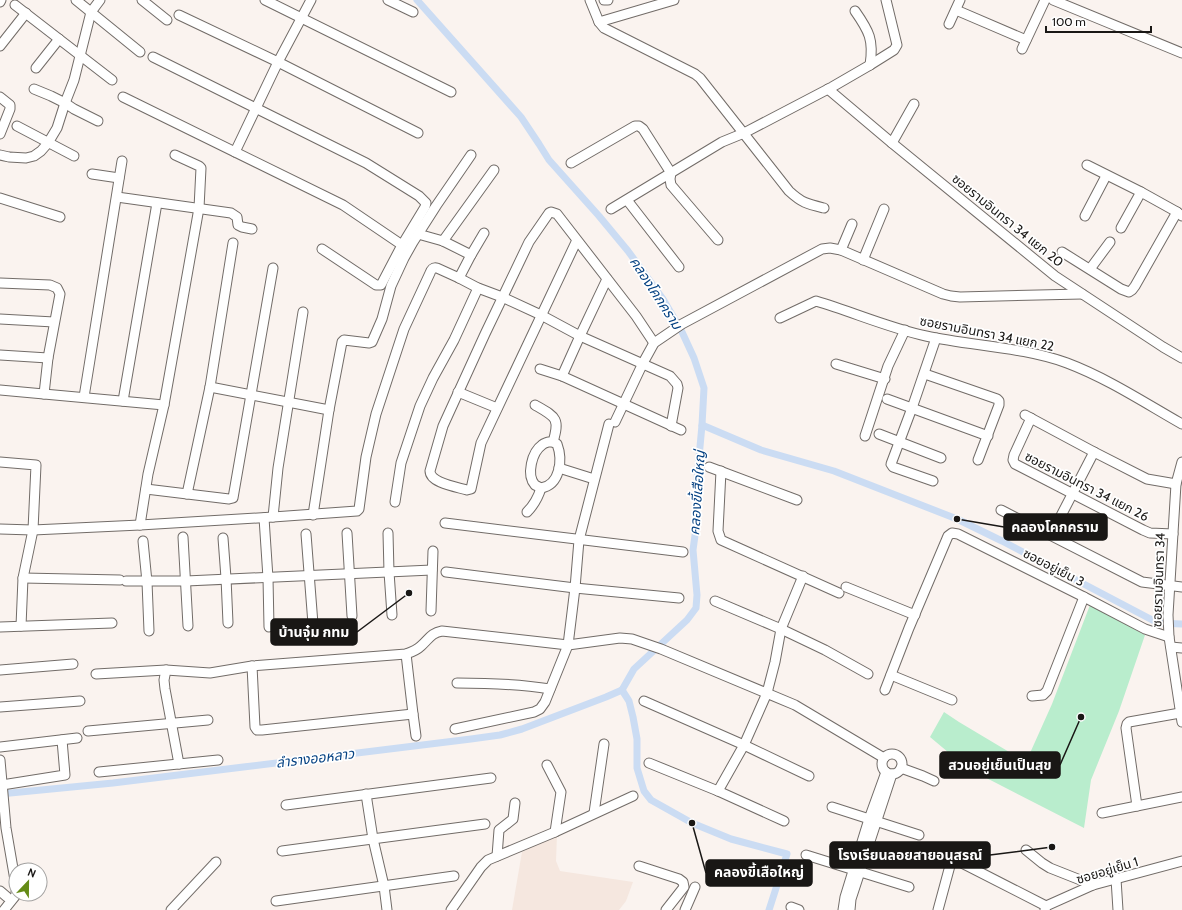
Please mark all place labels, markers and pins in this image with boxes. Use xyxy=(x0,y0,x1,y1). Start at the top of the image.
callout: คลองโคกคราม xyxy=(1004,514,1107,540)
callout: บ้านจุ๋ม กทม xyxy=(271,619,357,645)
callout: สวนอยู่เย็นเป็นสุข xyxy=(940,752,1060,778)
callout: โรงเรียนลอยสายอนุสรณ์ xyxy=(830,842,990,868)
callout: คลองขี้เสือใหญ่ xyxy=(706,860,812,886)

